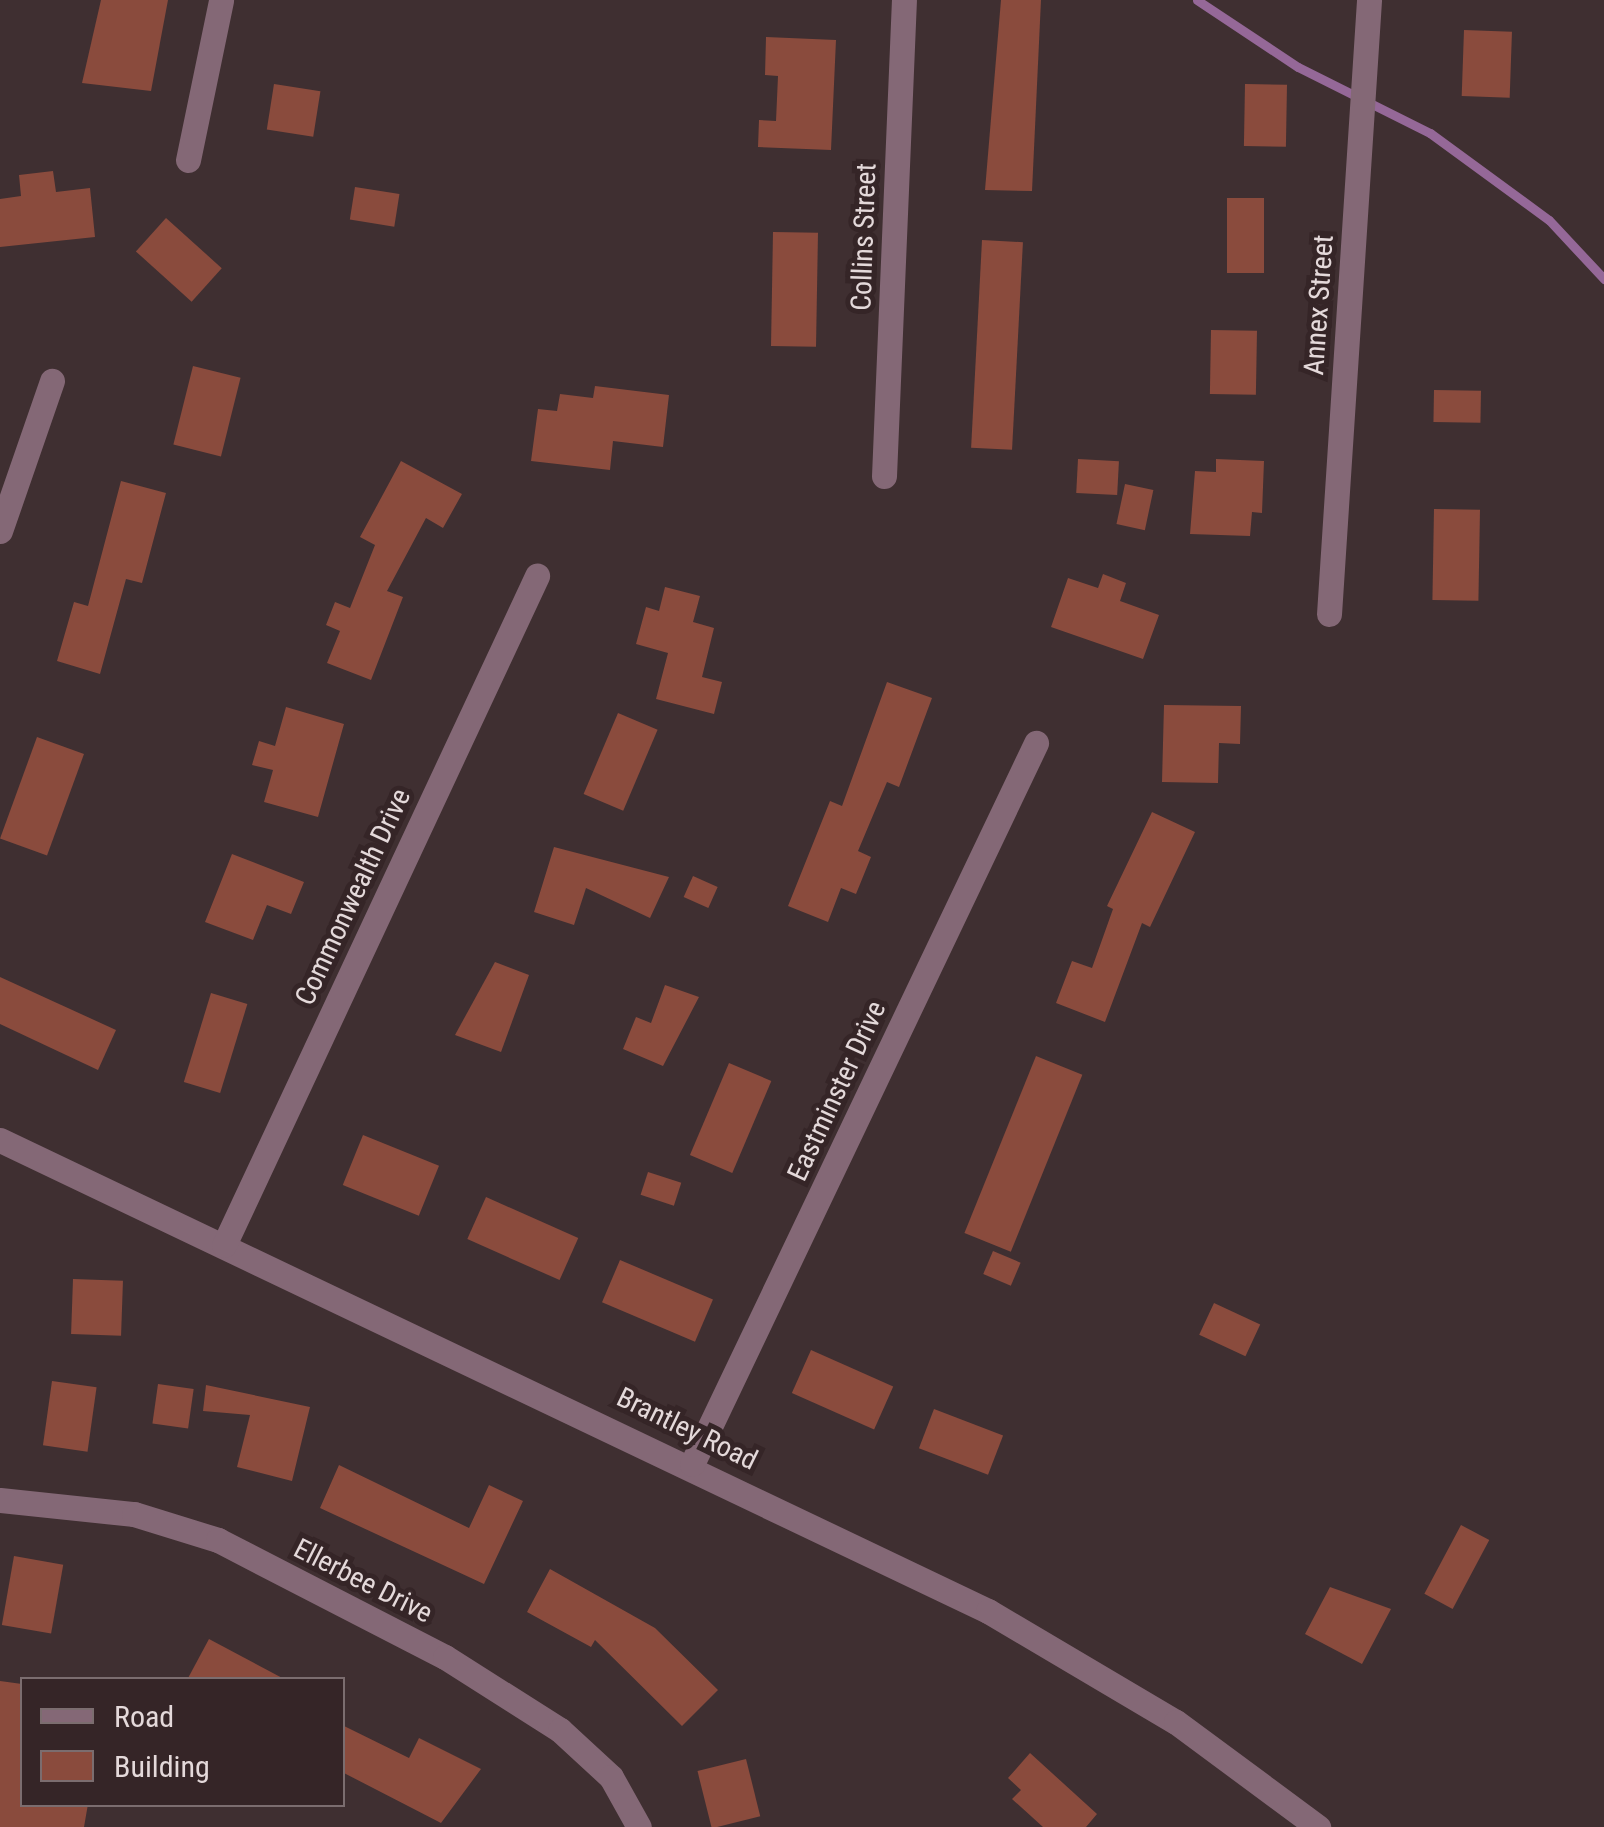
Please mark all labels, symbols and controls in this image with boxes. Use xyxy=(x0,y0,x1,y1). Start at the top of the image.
street label: Collins Street xyxy=(845,163,883,311)
street label: Annex Street xyxy=(1297,234,1341,376)
street label: Commonwealth Drive xyxy=(288,783,418,1011)
street label: Eastminster Drive xyxy=(781,996,893,1186)
street label: Brantley Road xyxy=(611,1381,763,1477)
street label: Ellerbee Drive xyxy=(288,1532,438,1630)
legend xyxy=(20,1677,345,1807)
text: Road xyxy=(114,1699,174,1734)
text: Building xyxy=(114,1749,210,1784)

